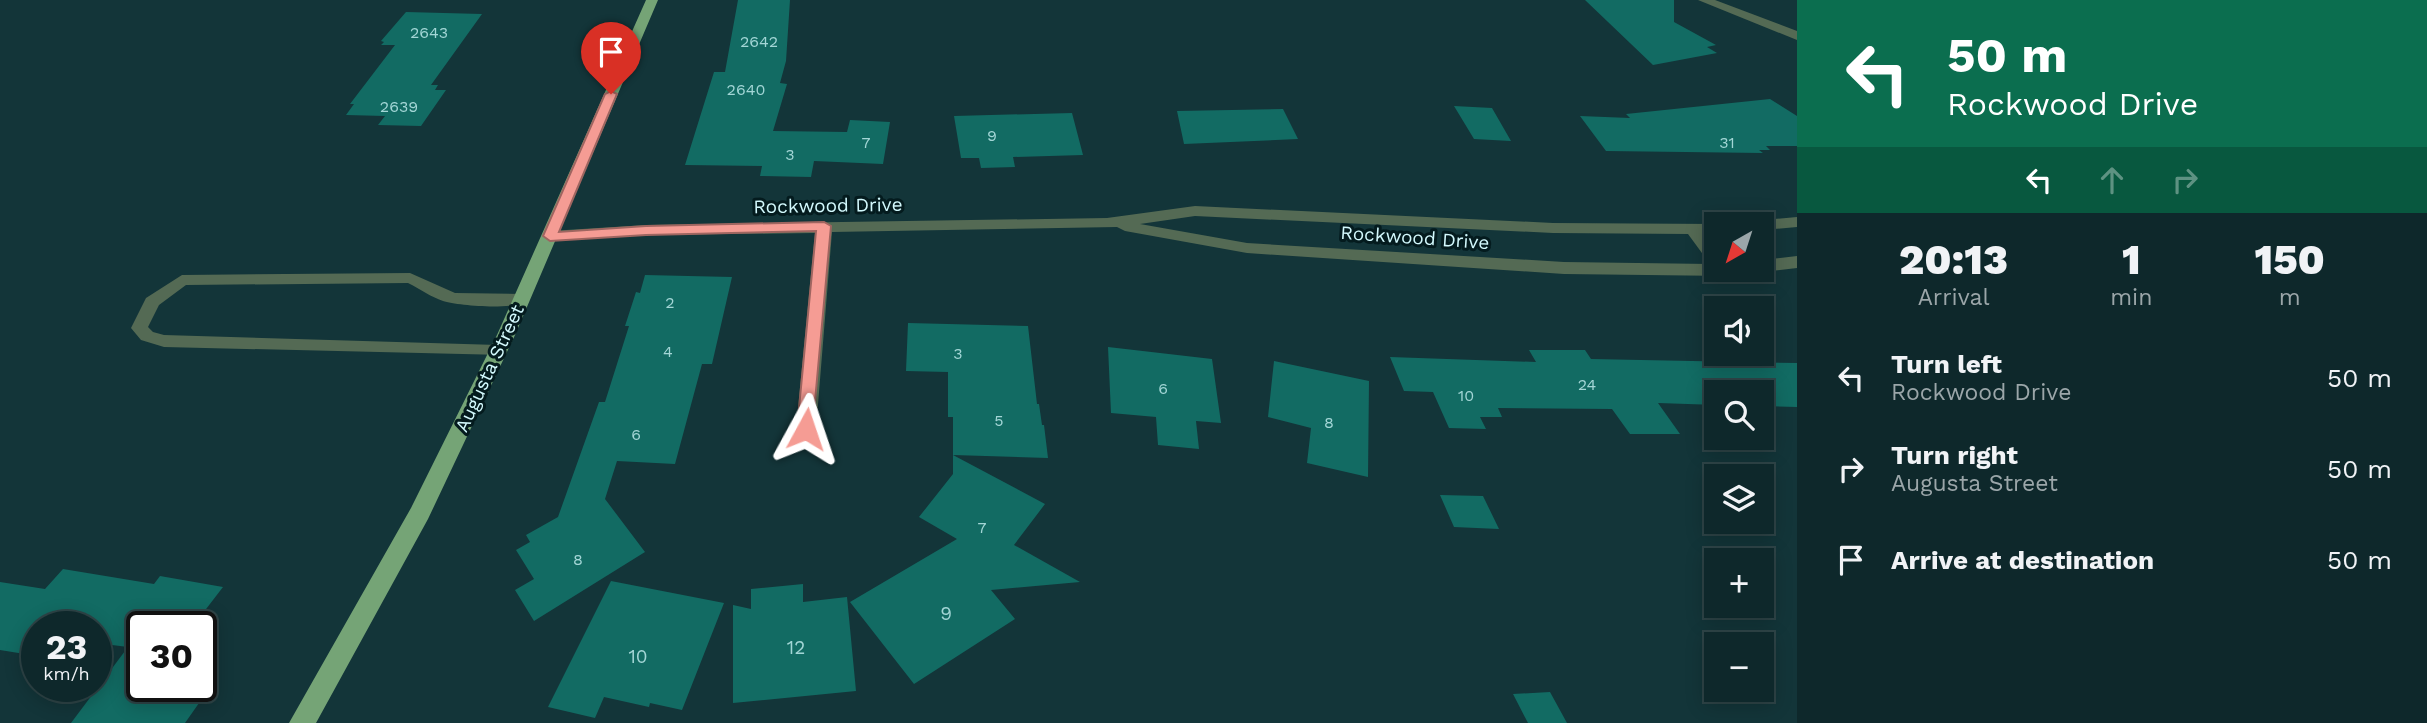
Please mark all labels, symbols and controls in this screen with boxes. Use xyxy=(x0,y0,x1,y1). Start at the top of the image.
pin xyxy=(581,22,641,94)
house number: 2643 xyxy=(410,23,448,42)
text: 50 m xyxy=(1947,26,2067,84)
icon: left xyxy=(1832,28,1923,119)
house number: 2642 xyxy=(740,32,778,51)
icon: arrive xyxy=(592,33,630,71)
house number: 2640 xyxy=(727,80,765,99)
text: Rockwood Drive xyxy=(1947,85,2198,123)
house number: 2639 xyxy=(380,97,418,116)
house number: 9 xyxy=(987,126,997,145)
house number: 7 xyxy=(862,133,871,152)
house number: 31 xyxy=(1719,133,1735,152)
house number: 3 xyxy=(785,145,795,164)
icon: left xyxy=(2020,161,2058,199)
icon: ahead xyxy=(2093,161,2131,199)
icon: right xyxy=(2166,161,2204,199)
street label: Rockwood Drive xyxy=(753,193,903,218)
north arrow xyxy=(1704,212,1774,282)
map controls xyxy=(1704,212,1774,702)
street label: Rockwood Drive xyxy=(1340,221,1490,254)
text: 20:13 xyxy=(1899,235,2008,284)
text: 1 xyxy=(2122,235,2141,284)
text: 150 xyxy=(2254,235,2325,284)
text: Arrival xyxy=(1918,284,1989,311)
text: min xyxy=(2110,284,2152,311)
text: m xyxy=(2279,284,2301,311)
house number: 2 xyxy=(665,293,675,312)
button: sound xyxy=(1704,296,1774,366)
street label: Augusta Street xyxy=(450,301,529,436)
house number: 4 xyxy=(663,342,673,361)
house number: 3 xyxy=(953,344,963,363)
text: Turn left xyxy=(1891,349,2002,379)
icon: left xyxy=(1832,359,1870,397)
text: 50 m xyxy=(2327,363,2392,393)
house number: 24 xyxy=(1578,375,1597,394)
house number: 6 xyxy=(1158,379,1168,398)
text: Rockwood Drive xyxy=(1891,379,2072,406)
button: search xyxy=(1704,380,1774,450)
house number: 10 xyxy=(1458,386,1474,405)
position arrow xyxy=(769,392,843,466)
house number: 5 xyxy=(994,411,1004,430)
house number: 8 xyxy=(1324,413,1334,432)
house number: 6 xyxy=(631,425,641,444)
text: Turn right xyxy=(1891,440,2018,470)
icon: right xyxy=(1832,450,1870,488)
text: 50 m xyxy=(2327,454,2392,484)
button: layers xyxy=(1704,464,1774,534)
text: Augusta Street xyxy=(1891,470,2058,497)
house number: 7 xyxy=(978,518,987,537)
icon: arrive xyxy=(1832,541,1870,579)
text: Arrive at destination xyxy=(1891,545,2154,575)
text: 50 m xyxy=(2327,545,2392,575)
button: + xyxy=(1704,548,1774,618)
house number: 8 xyxy=(573,550,583,569)
house number: 9 xyxy=(940,602,952,625)
speed limit sign: 30 xyxy=(126,611,217,702)
text: 23 xyxy=(46,626,87,668)
button: − xyxy=(1704,632,1774,702)
house number: 12 xyxy=(787,636,805,659)
house number: 10 xyxy=(628,645,648,668)
text: km/h xyxy=(43,663,90,684)

